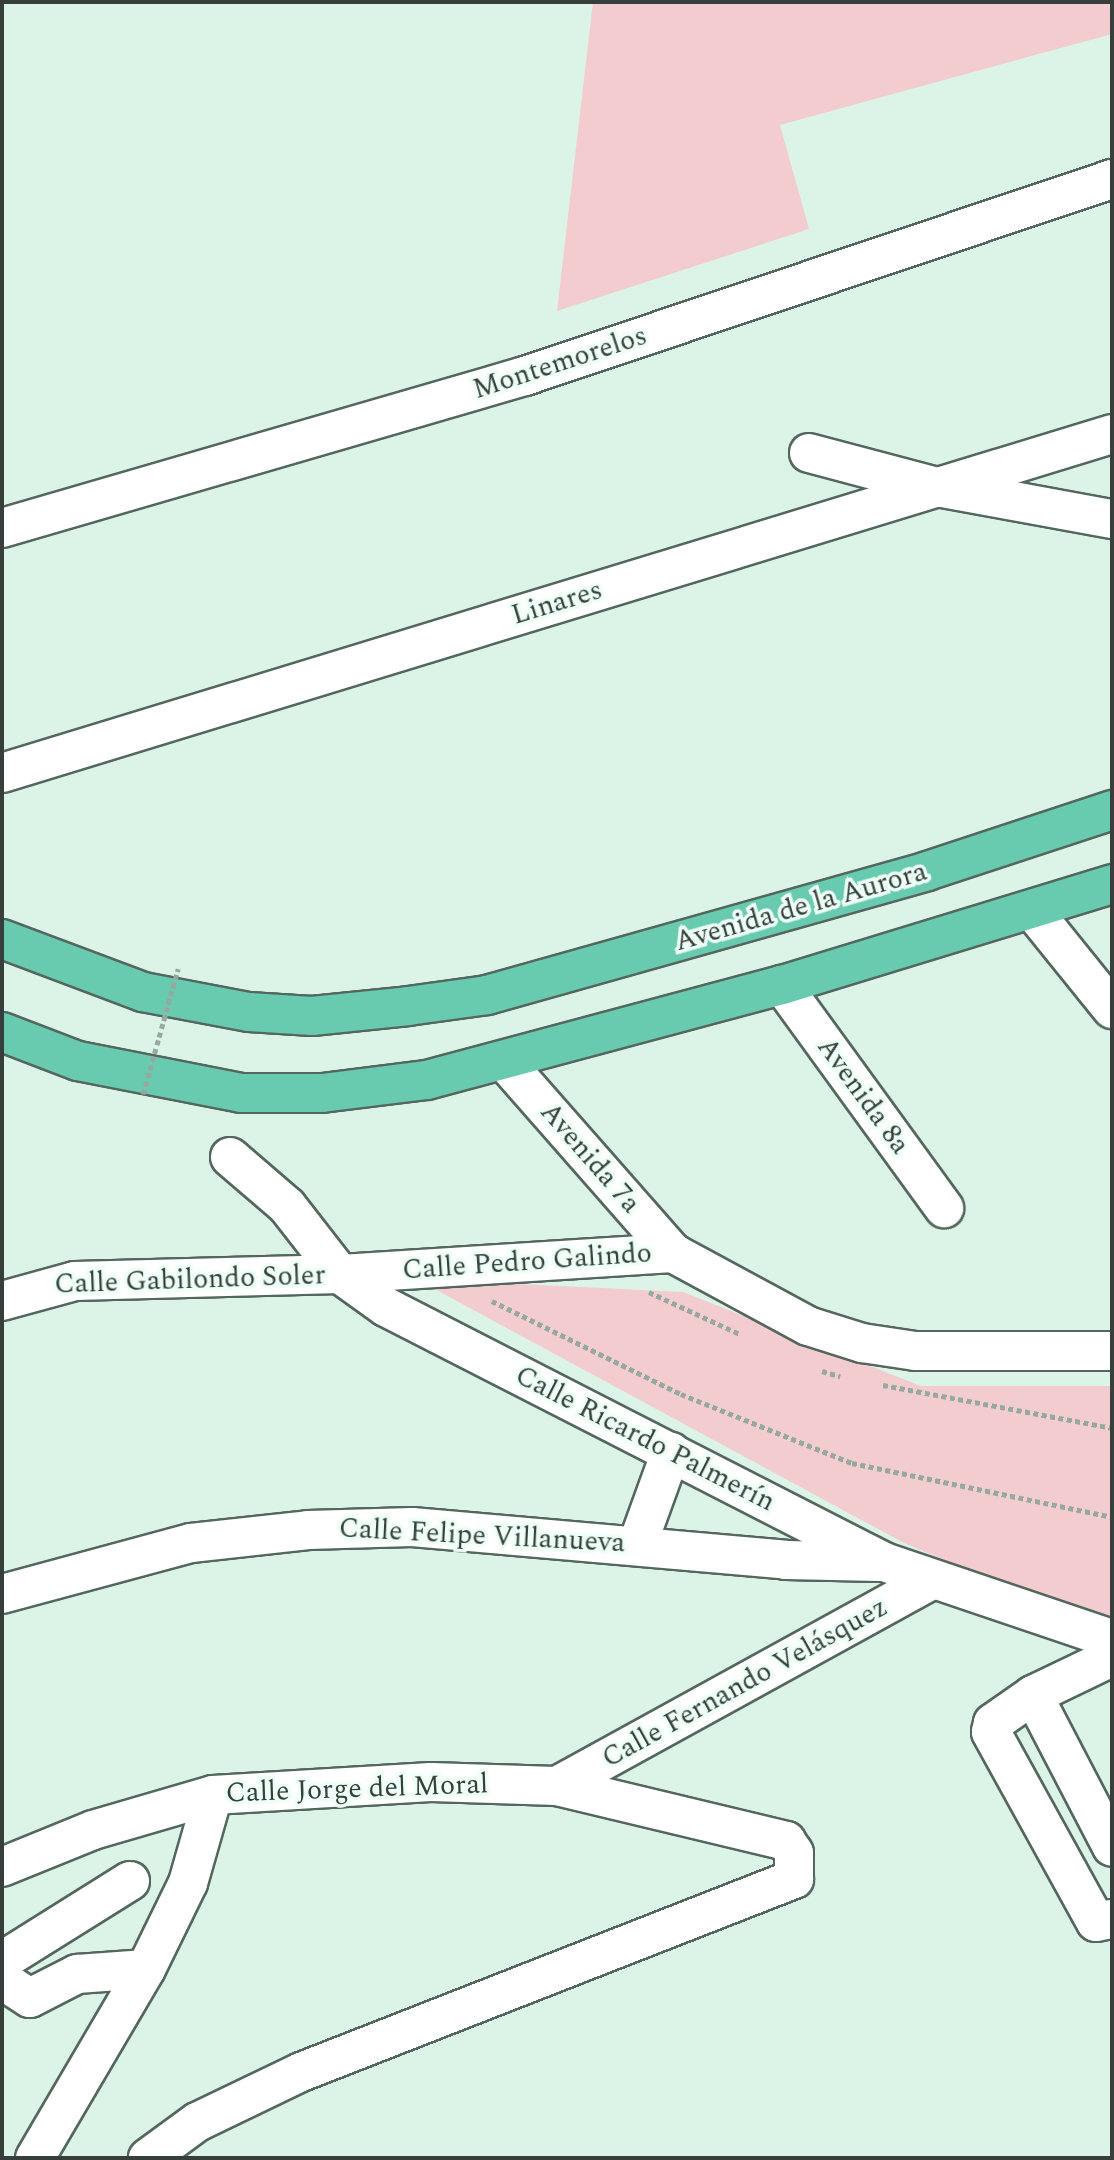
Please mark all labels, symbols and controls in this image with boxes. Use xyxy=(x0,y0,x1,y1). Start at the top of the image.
street label: Montemorelos xyxy=(469,319,651,407)
street label: Linares xyxy=(508,573,606,633)
street label: Avenida de la Aurora xyxy=(671,855,931,959)
street label: Avenida 8a xyxy=(809,1031,917,1161)
street label: Avenida 7a xyxy=(533,1096,647,1220)
street label: Calle Pedro Galindo xyxy=(401,1237,653,1287)
street label: Calle Gabilondo Soler xyxy=(54,1258,326,1302)
street label: Calle Ricardo Palmerín xyxy=(509,1359,781,1519)
street label: Calle Felipe Villanueva xyxy=(338,1512,626,1560)
street label: Calle Fernando Velásquez xyxy=(596,1590,894,1776)
street label: Calle Jorge del Moral xyxy=(225,1768,489,1810)

